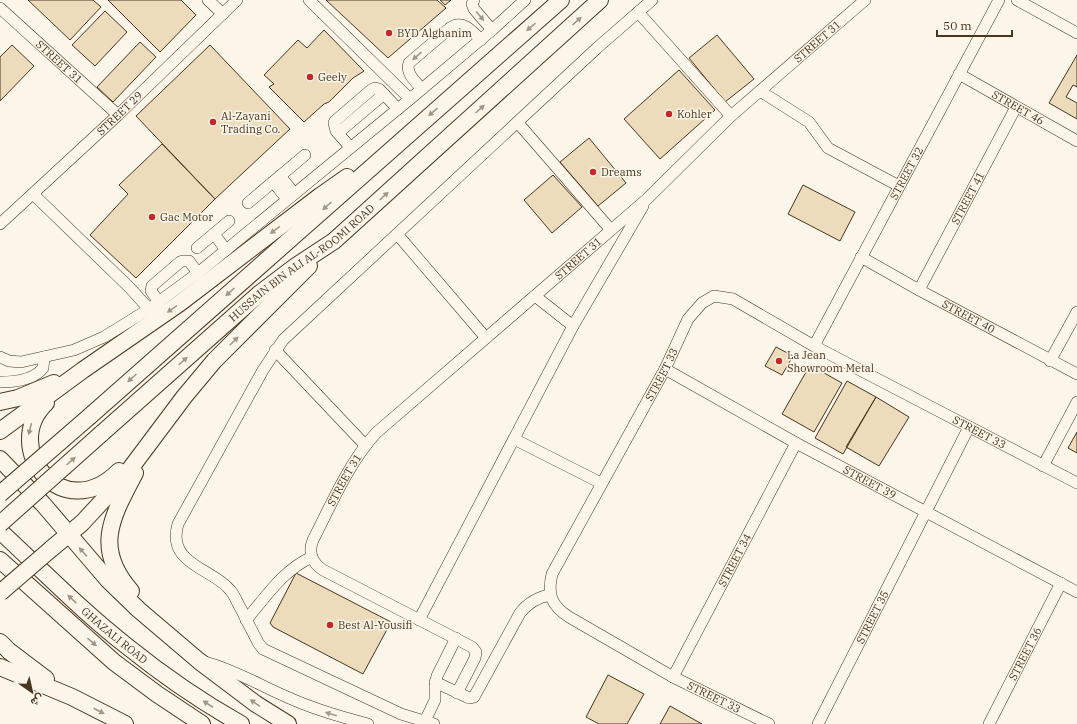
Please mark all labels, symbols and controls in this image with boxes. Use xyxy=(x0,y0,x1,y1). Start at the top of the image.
one-way arrow xyxy=(475,11,484,21)
scale bar xyxy=(937,12,1012,38)
one-way arrow xyxy=(572,17,582,26)
street label: STREET 31 xyxy=(791,17,844,66)
text: 50 m xyxy=(943,18,972,33)
one-way arrow xyxy=(526,22,536,31)
place label: BYD Alghanim xyxy=(397,26,472,40)
marker: BYD Alghanim xyxy=(384,28,394,38)
street label: STREET 31 xyxy=(33,37,85,86)
one-way arrow xyxy=(412,51,422,60)
place label: Geely xyxy=(318,70,347,84)
marker: Geely xyxy=(305,72,315,82)
street label: STREET 46 xyxy=(989,87,1047,128)
street label: STREET 29 xyxy=(94,88,145,138)
one-way arrow xyxy=(475,104,486,113)
place label: Kohler xyxy=(677,107,712,121)
one-way arrow xyxy=(428,108,438,117)
place label: Al-Zayani Trading Co. xyxy=(221,109,281,136)
marker: Kohler xyxy=(664,109,674,119)
marker: Al-Zayani Trading Co. xyxy=(208,117,218,127)
street label: STREET 32 xyxy=(887,144,926,202)
place label: Dreams xyxy=(601,165,642,179)
marker: Dreams xyxy=(588,167,598,177)
street label: STREET 41 xyxy=(948,169,987,227)
one-way arrow xyxy=(379,191,389,201)
street label: HUSSAIN BIN ALI AL-ROOMI ROAD xyxy=(226,201,377,325)
one-way arrow xyxy=(322,201,332,211)
place label: Gac Motor xyxy=(160,210,213,224)
marker: Gac Motor xyxy=(147,212,157,222)
one-way arrow xyxy=(270,226,281,234)
street label: STREET 31 xyxy=(552,234,605,283)
one-way arrow xyxy=(225,288,235,297)
street label: STREET 40 xyxy=(940,297,998,336)
one-way arrow xyxy=(166,305,177,313)
one-way arrow xyxy=(229,336,239,346)
street label: STREET 33 xyxy=(642,346,681,403)
place label: La Jean Showroom Metal xyxy=(787,348,874,375)
marker: La Jean Showroom Metal xyxy=(774,356,784,366)
one-way arrow xyxy=(178,357,188,366)
one-way arrow xyxy=(127,374,138,383)
street label: STREET 33 xyxy=(950,413,1008,452)
one-way arrow xyxy=(27,423,33,436)
street label: STREET 31 xyxy=(324,451,365,508)
one-way arrow xyxy=(66,456,77,465)
street label: STREET 39 xyxy=(841,462,899,502)
street label: STREET 34 xyxy=(715,531,754,589)
one-way arrow xyxy=(79,546,88,557)
street label: STREET 35 xyxy=(853,588,892,646)
one-way arrow xyxy=(67,594,77,603)
street label: GHAZALI ROAD xyxy=(78,604,151,667)
place label: Best Al-Yousifi xyxy=(338,618,413,632)
marker: Best Al-Yousifi xyxy=(325,620,335,630)
street label: STREET 36 xyxy=(1006,625,1044,683)
one-way arrow xyxy=(87,637,97,647)
north arrow xyxy=(12,672,52,712)
street label: STREET 33 xyxy=(685,678,743,716)
text: ش xyxy=(28,691,47,710)
one-way arrow xyxy=(250,699,261,707)
one-way arrow xyxy=(202,700,213,708)
one-way arrow xyxy=(93,707,104,714)
one-way arrow xyxy=(325,710,337,716)

